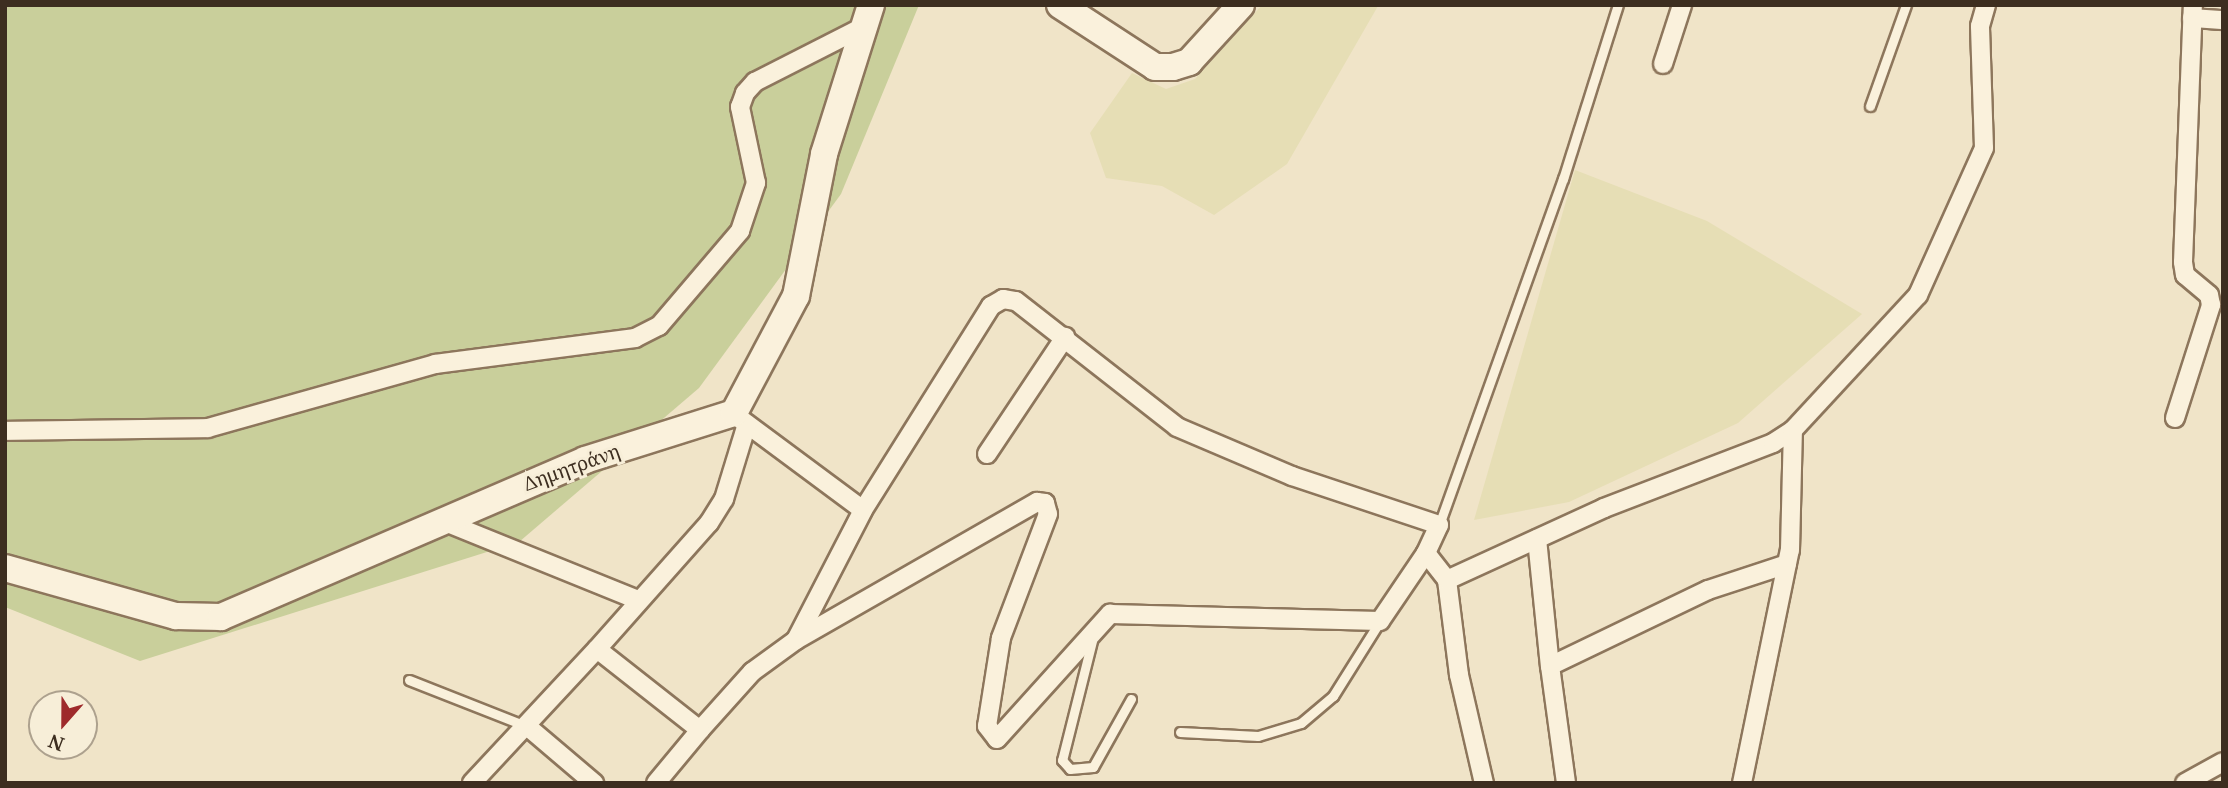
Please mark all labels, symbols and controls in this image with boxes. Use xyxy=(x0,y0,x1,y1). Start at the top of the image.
street label: Δημητράνη xyxy=(521,440,623,496)
north arrow xyxy=(28,690,98,760)
text: N xyxy=(45,728,68,758)

